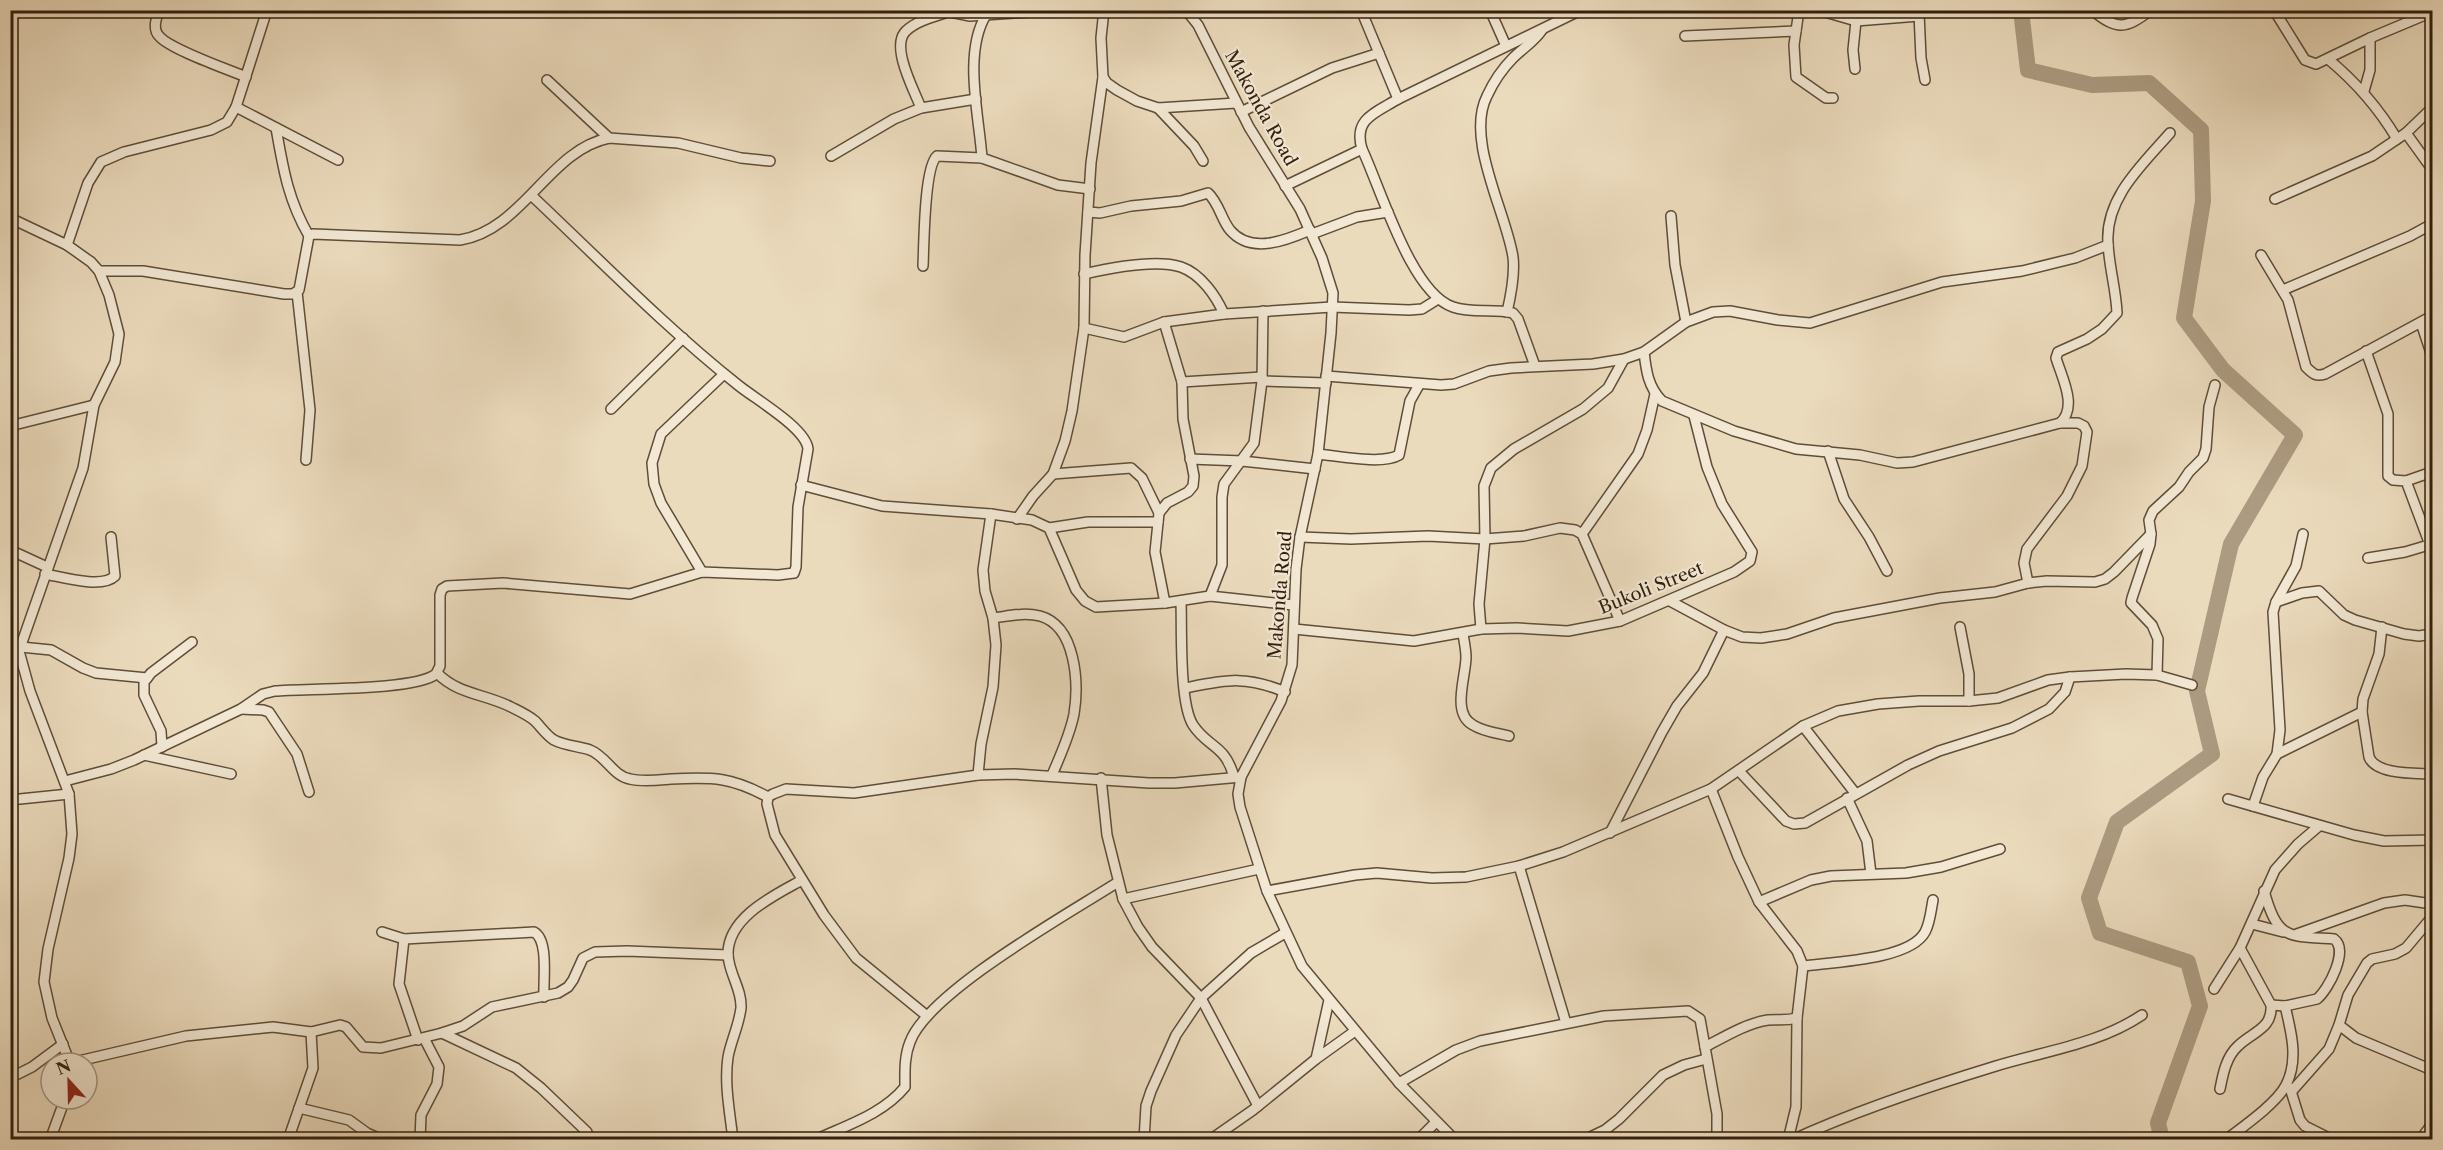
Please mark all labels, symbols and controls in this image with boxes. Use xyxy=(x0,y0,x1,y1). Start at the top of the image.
street label: Makonda Road xyxy=(1220,46,1302,170)
street label: Makonda Road xyxy=(1263,530,1297,660)
street label: Bukoli Street xyxy=(1595,557,1707,619)
north arrow xyxy=(39,1051,99,1111)
text: N xyxy=(53,1055,74,1079)

